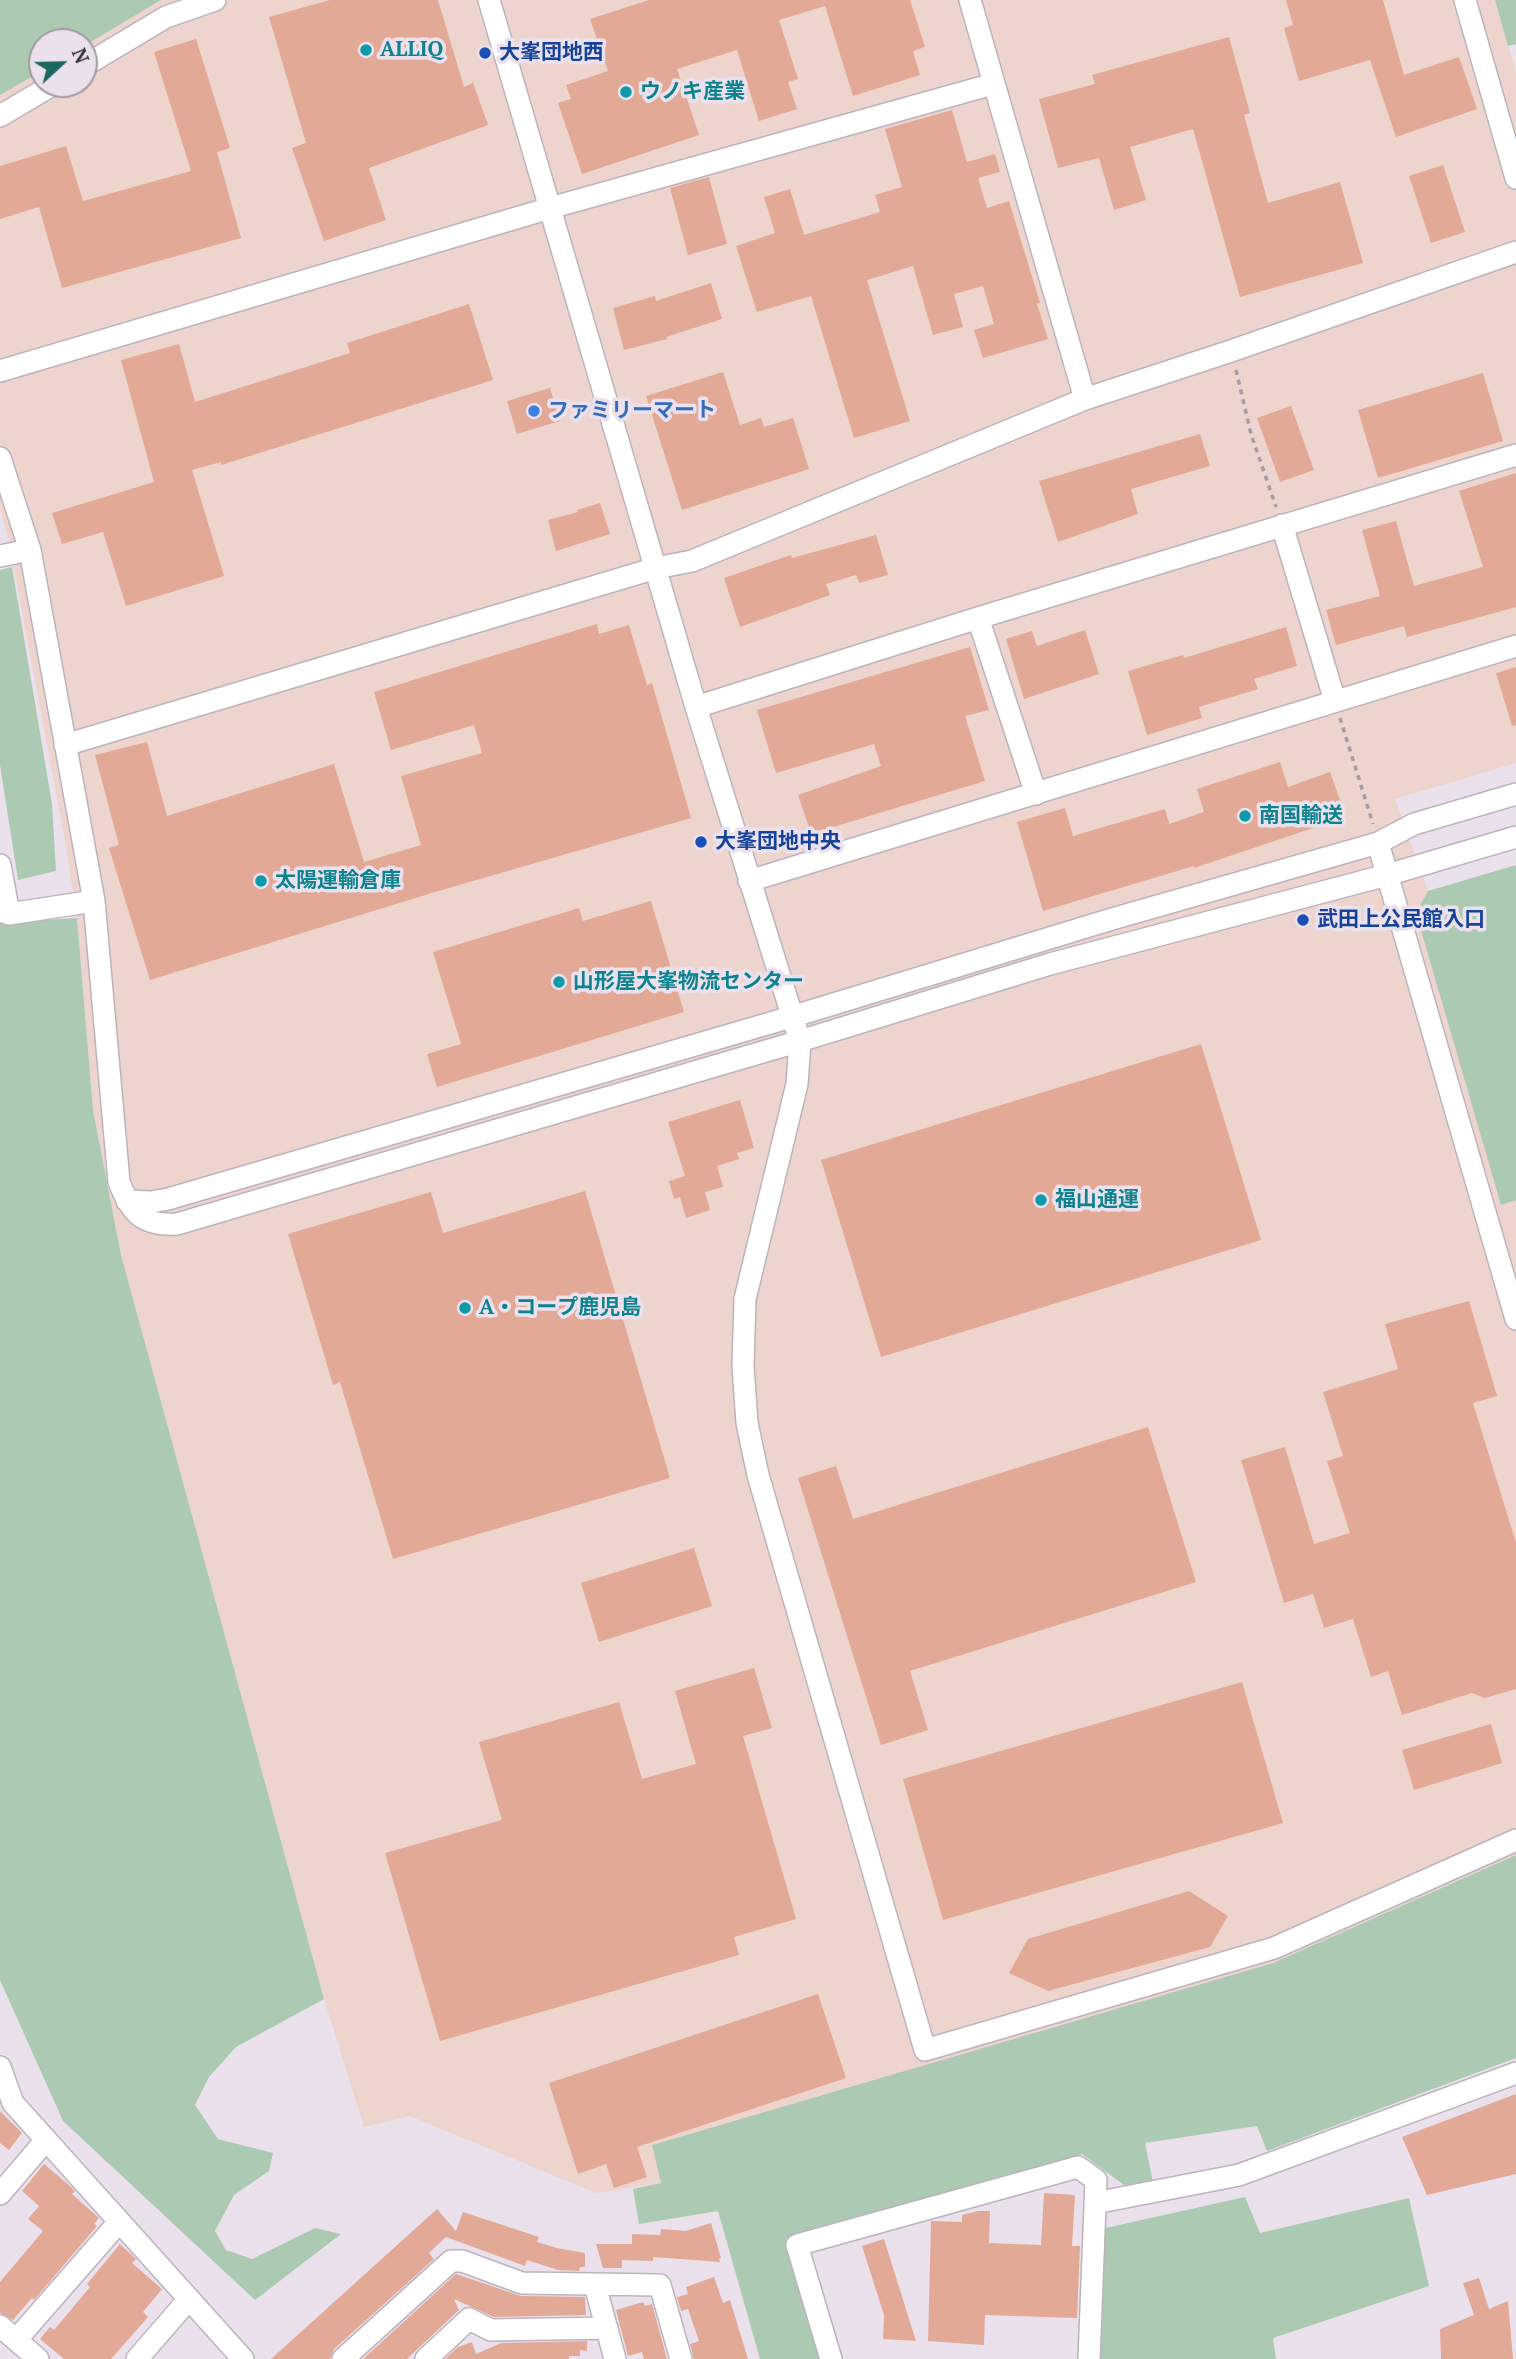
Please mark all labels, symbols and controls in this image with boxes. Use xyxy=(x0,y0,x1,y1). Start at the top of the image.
north arrow xyxy=(28,28,98,98)
place label: ALLIQ xyxy=(380,37,443,63)
place label: 大峯団地西 xyxy=(499,40,604,66)
marker: ALLIQ xyxy=(358,42,374,58)
text: N xyxy=(67,44,95,67)
marker: 大峯団地西 xyxy=(477,45,493,61)
place label: ウノキ産業 xyxy=(640,79,745,105)
marker: ウノキ産業 xyxy=(618,84,634,100)
place label: ファミリーマート xyxy=(548,398,716,424)
marker: ファミリーマート xyxy=(526,403,542,419)
place label: 南国輸送 xyxy=(1259,803,1343,829)
marker: 南国輸送 xyxy=(1237,808,1253,824)
place label: 大峯団地中央 xyxy=(715,829,841,855)
marker: 大峯団地中央 xyxy=(693,834,709,850)
place label: 太陽運輸倉庫 xyxy=(275,868,401,894)
marker: 太陽運輸倉庫 xyxy=(253,873,269,889)
place label: 武田上公民館入口 xyxy=(1317,907,1485,933)
marker: 武田上公民館入口 xyxy=(1295,912,1311,928)
place label: 山形屋大峯物流センター xyxy=(573,969,804,995)
marker: 山形屋大峯物流センター xyxy=(551,974,567,990)
place label: 福山通運 xyxy=(1055,1187,1139,1213)
marker: 福山通運 xyxy=(1033,1192,1049,1208)
place label: A・コープ鹿児島 xyxy=(479,1295,641,1321)
marker: A・コープ鹿児島 xyxy=(457,1300,473,1316)

